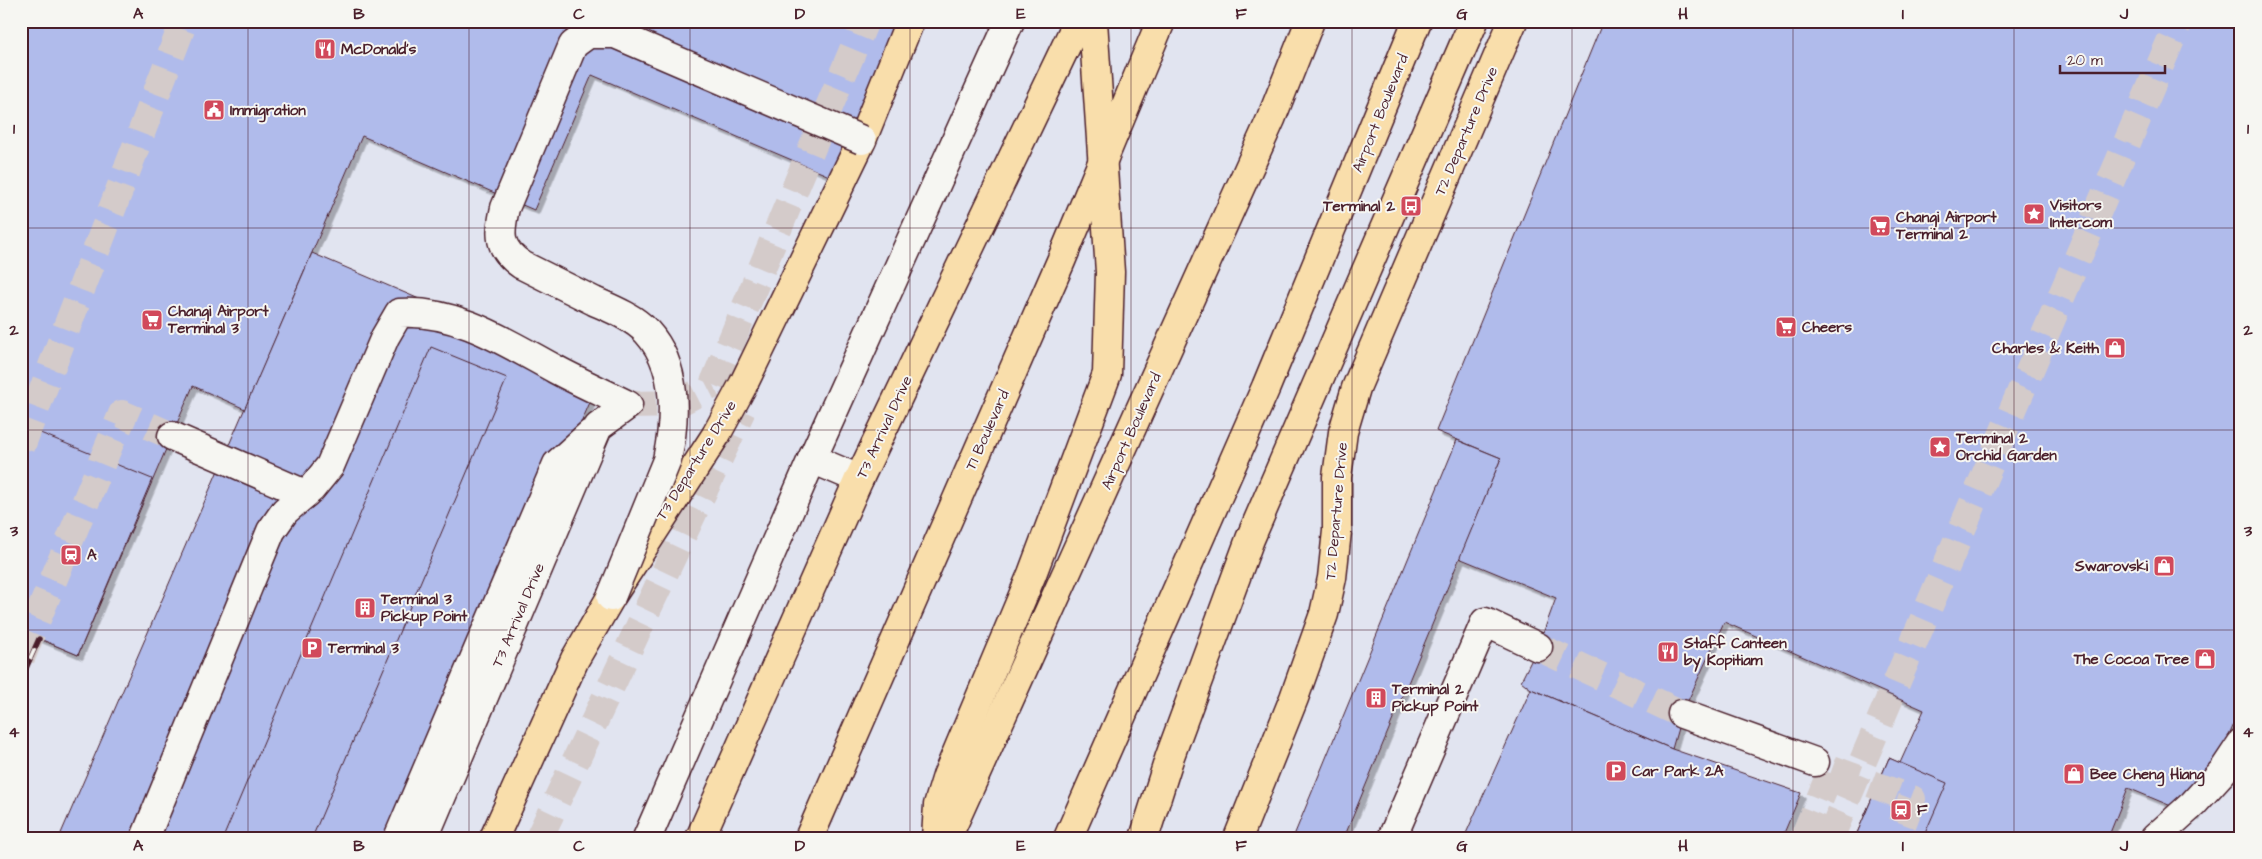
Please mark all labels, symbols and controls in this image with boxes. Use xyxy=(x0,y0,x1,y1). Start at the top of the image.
text: A xyxy=(133,3,144,25)
text: B xyxy=(353,3,365,25)
text: C xyxy=(573,3,585,25)
text: D xyxy=(795,3,806,25)
text: E xyxy=(1016,3,1026,25)
text: F xyxy=(1235,3,1247,25)
text: G xyxy=(1456,3,1468,25)
text: H xyxy=(1678,3,1688,25)
text: I xyxy=(1902,3,1904,25)
text: J xyxy=(2119,3,2129,25)
restaurant icon: McDonald's xyxy=(313,37,337,61)
place label: McDonald's xyxy=(341,39,417,60)
scale bar xyxy=(2060,42,2164,74)
text: 20 m xyxy=(2067,50,2103,71)
street label: Airport Boulevard xyxy=(1347,51,1414,175)
street label: T2 Departure Drive xyxy=(1430,63,1503,199)
public building icon: Immigration xyxy=(202,98,226,122)
place label: Immigration xyxy=(230,100,306,123)
text: 1 xyxy=(13,118,16,140)
text: 1 xyxy=(2247,118,2250,140)
bus stop icon: Terminal 2 xyxy=(1399,194,1423,218)
place label: Visitors Intercom xyxy=(2049,195,2112,233)
place label: Terminal 2 xyxy=(1322,196,1395,217)
place icon: Visitors Intercom xyxy=(2022,202,2046,226)
place label: Changi Airport Terminal 2 xyxy=(1895,207,1997,245)
supermarket icon: Changi Airport Terminal 2 xyxy=(1868,214,1892,238)
place label: Changi Airport Terminal 3 xyxy=(167,301,269,339)
supermarket icon: Changi Airport Terminal 3 xyxy=(140,308,164,332)
supermarket icon: Cheers xyxy=(1774,315,1798,339)
place label: Cheers xyxy=(1802,317,1853,338)
text: 2 xyxy=(8,319,19,341)
text: 2 xyxy=(2242,319,2253,341)
shop icon: Charles & Keith xyxy=(2103,336,2127,360)
place label: Charles & Keith xyxy=(1992,338,2100,359)
street label: Airport Boulevard xyxy=(1096,369,1167,493)
street label: T3 Arrival Drive xyxy=(851,372,918,482)
street label: T1 Boulevard xyxy=(960,386,1015,474)
street label: T3 Departure Drive xyxy=(651,396,742,524)
place label: Terminal 2 Orchid Garden xyxy=(1955,428,2057,466)
place icon: Terminal 2 Orchid Garden xyxy=(1928,435,1952,459)
street label: T2 Departure Drive xyxy=(1320,441,1353,581)
text: 3 xyxy=(9,520,19,542)
text: 3 xyxy=(2243,520,2253,542)
station icon: A xyxy=(59,543,83,567)
place label: A xyxy=(87,545,97,566)
shop icon: Swarovski xyxy=(2152,554,2176,578)
place label: Swarovski xyxy=(2074,556,2149,577)
street label: T3 Arrival Drive xyxy=(487,560,550,671)
place label: Terminal 3 Pickup Point xyxy=(380,589,468,627)
building icon: Terminal 3 Pickup Point xyxy=(353,596,377,620)
place label: Staff Canteen by Kopitiam xyxy=(1683,633,1787,672)
parking icon: Terminal 3 xyxy=(300,636,324,660)
place label: Terminal 3 xyxy=(327,638,399,659)
restaurant icon: Staff Canteen by Kopitiam xyxy=(1656,640,1680,664)
shop icon: The Cocoa Tree xyxy=(2193,647,2217,671)
place label: The Cocoa Tree xyxy=(2073,649,2189,670)
place label: Terminal 2 Pickup Point xyxy=(1391,679,1479,717)
building icon: Terminal 2 Pickup Point xyxy=(1364,686,1388,710)
text: 4 xyxy=(9,721,20,743)
text: 4 xyxy=(2243,721,2254,743)
parking icon: Car Park 2A xyxy=(1604,759,1628,783)
place label: Car Park 2A xyxy=(1632,761,1724,782)
shop icon: Bee Cheng Hiang xyxy=(2062,762,2086,786)
place label: Bee Cheng Hiang xyxy=(2090,764,2205,787)
station icon: F xyxy=(1889,798,1913,822)
place label: F xyxy=(1917,800,1928,821)
text: A xyxy=(133,835,144,857)
text: B xyxy=(353,835,365,857)
text: C xyxy=(573,835,585,857)
text: D xyxy=(795,835,806,857)
text: E xyxy=(1016,835,1026,857)
text: F xyxy=(1235,835,1247,857)
text: G xyxy=(1456,835,1468,857)
text: H xyxy=(1678,835,1688,857)
text: I xyxy=(1902,835,1904,857)
text: J xyxy=(2119,835,2129,857)

